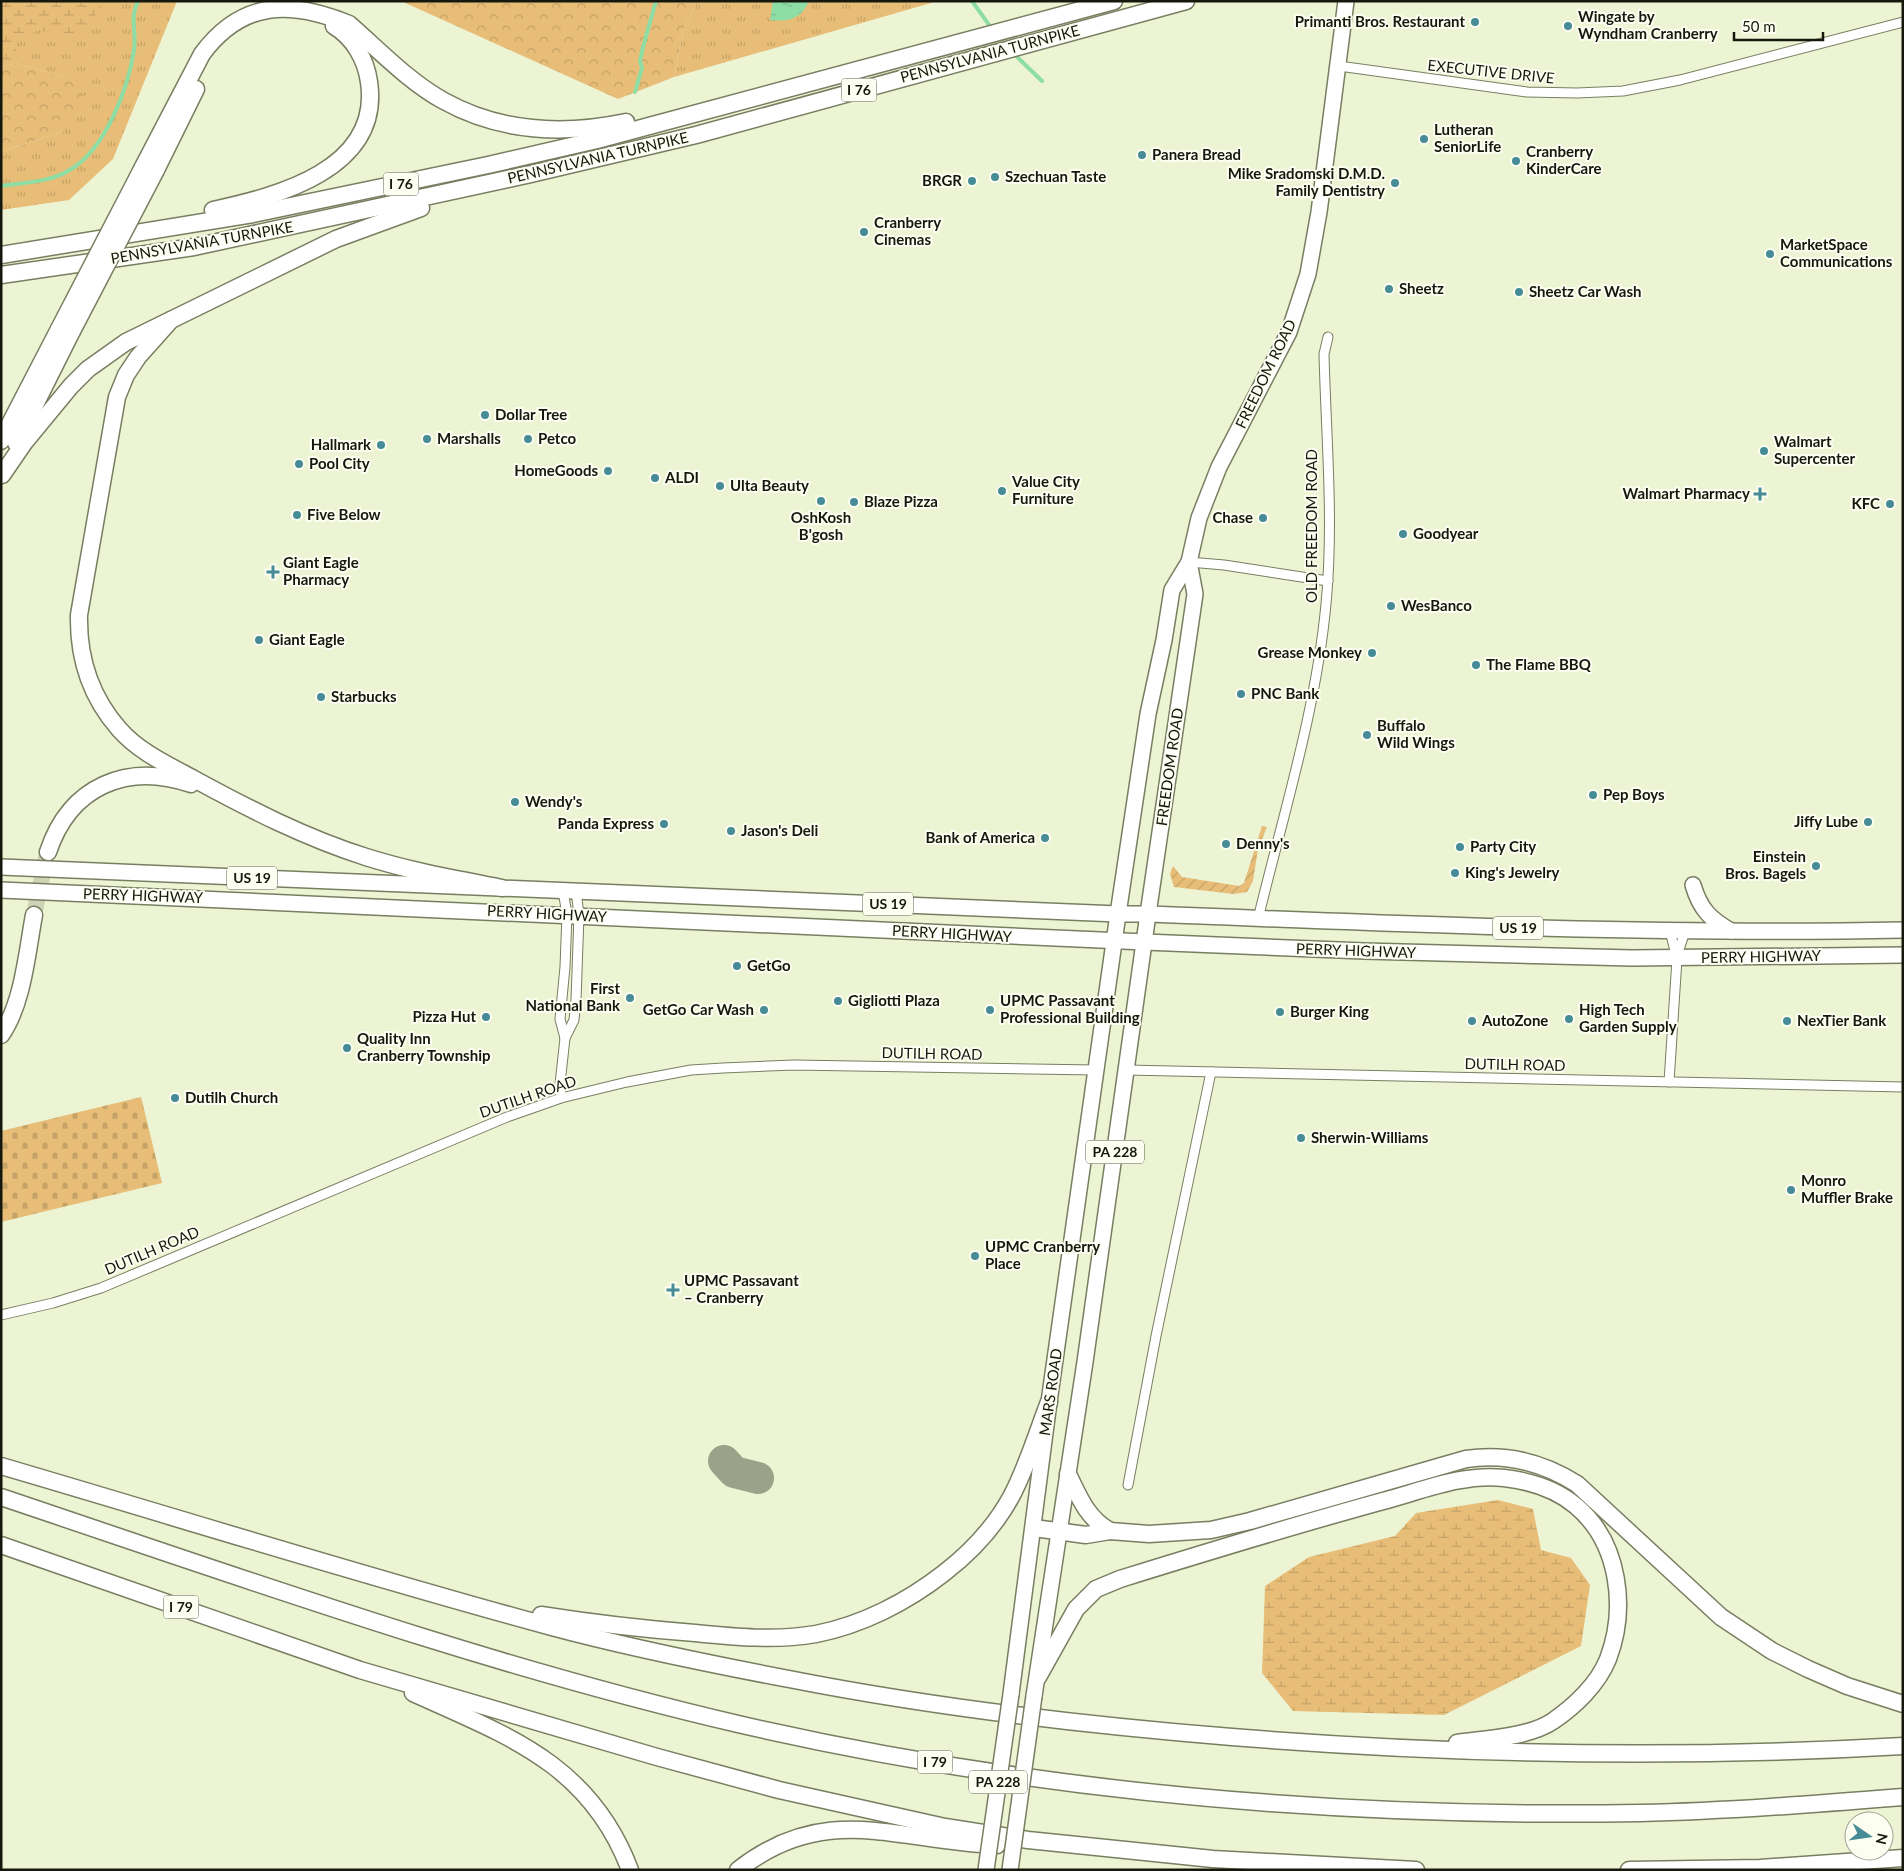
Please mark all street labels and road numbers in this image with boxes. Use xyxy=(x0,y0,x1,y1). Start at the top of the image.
street label: PENNSYLVANIA TURNPIKE xyxy=(898,20,1081,86)
street label: EXECUTIVE DRIVE xyxy=(1427,55,1555,87)
road number: I 76 xyxy=(842,78,876,102)
street label: PENNSYLVANIA TURNPIKE xyxy=(506,127,690,187)
road number: I 76 xyxy=(384,172,418,195)
street label: PENNSYLVANIA TURNPIKE xyxy=(109,217,294,267)
street label: FREEDOM ROAD xyxy=(1231,316,1299,431)
street label: OLD FREEDOM ROAD xyxy=(1302,449,1320,603)
street label: FREEDOM ROAD xyxy=(1152,707,1186,827)
road number: US 19 xyxy=(227,866,277,890)
street label: PERRY HIGHWAY xyxy=(83,884,204,906)
road number: US 19 xyxy=(863,892,913,916)
street label: PERRY HIGHWAY xyxy=(487,901,608,925)
road number: US 19 xyxy=(1493,916,1543,940)
street label: PERRY HIGHWAY xyxy=(892,921,1013,945)
street label: PERRY HIGHWAY xyxy=(1296,939,1417,961)
street label: PERRY HIGHWAY xyxy=(1701,946,1822,966)
street label: DUTILH ROAD xyxy=(881,1043,983,1063)
street label: DUTILH ROAD xyxy=(1464,1054,1566,1074)
street label: DUTILH ROAD xyxy=(477,1071,578,1121)
road number: PA 228 xyxy=(1086,1140,1144,1164)
street label: DUTILH ROAD xyxy=(102,1222,202,1278)
street label: MARS ROAD xyxy=(1035,1347,1065,1437)
road number: I 79 xyxy=(164,1595,198,1618)
road number: I 79 xyxy=(918,1750,952,1774)
road number: PA 228 xyxy=(969,1770,1027,1794)

